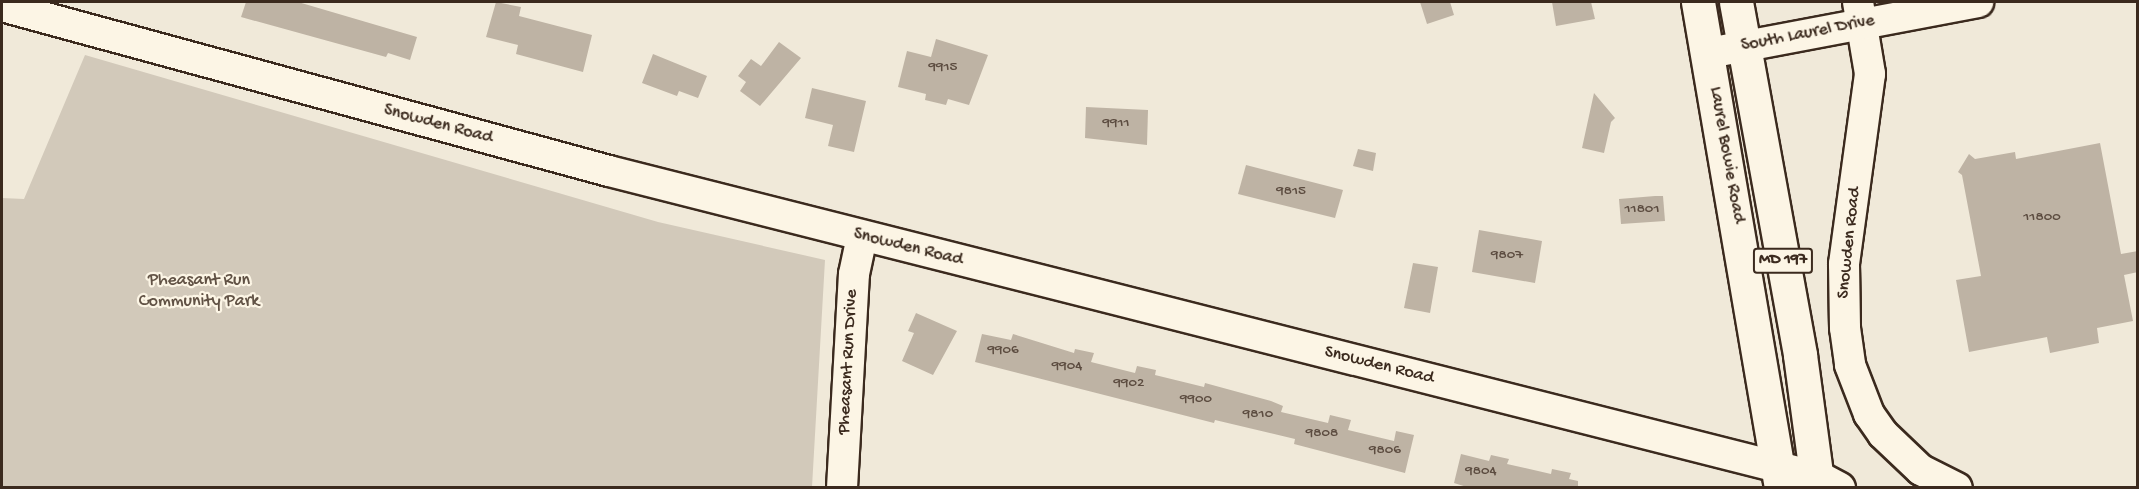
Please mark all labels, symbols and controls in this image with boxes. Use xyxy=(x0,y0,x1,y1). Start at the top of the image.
street label: South Laurel Drive xyxy=(1739,10,1877,58)
house number: 9915 xyxy=(929,59,957,77)
street label: Laurel Bowie Road xyxy=(1703,85,1749,225)
street label: Snowden Road xyxy=(381,100,495,150)
house number: 9911 xyxy=(1102,115,1130,133)
house number: 9815 xyxy=(1276,183,1306,201)
street label: Snowden Road xyxy=(1833,186,1867,300)
house number: 11801 xyxy=(1625,201,1659,219)
house number: 11800 xyxy=(2023,209,2061,227)
street label: Snowden Road xyxy=(851,224,965,272)
house number: 9807 xyxy=(1491,247,1523,265)
road number: MD 197 xyxy=(1752,248,1814,274)
park label: Pheasant Run Community Park xyxy=(139,271,259,314)
street label: Pheasant Run Drive xyxy=(834,289,864,435)
house number: 9906 xyxy=(987,342,1019,360)
street label: Snowden Road xyxy=(1322,342,1436,390)
house number: 9904 xyxy=(1052,358,1082,376)
house number: 9902 xyxy=(1114,375,1144,393)
house number: 9900 xyxy=(1180,391,1212,409)
house number: 9810 xyxy=(1243,406,1273,424)
house number: 9808 xyxy=(1306,425,1338,443)
house number: 9806 xyxy=(1369,442,1401,460)
house number: 9804 xyxy=(1465,463,1497,481)

